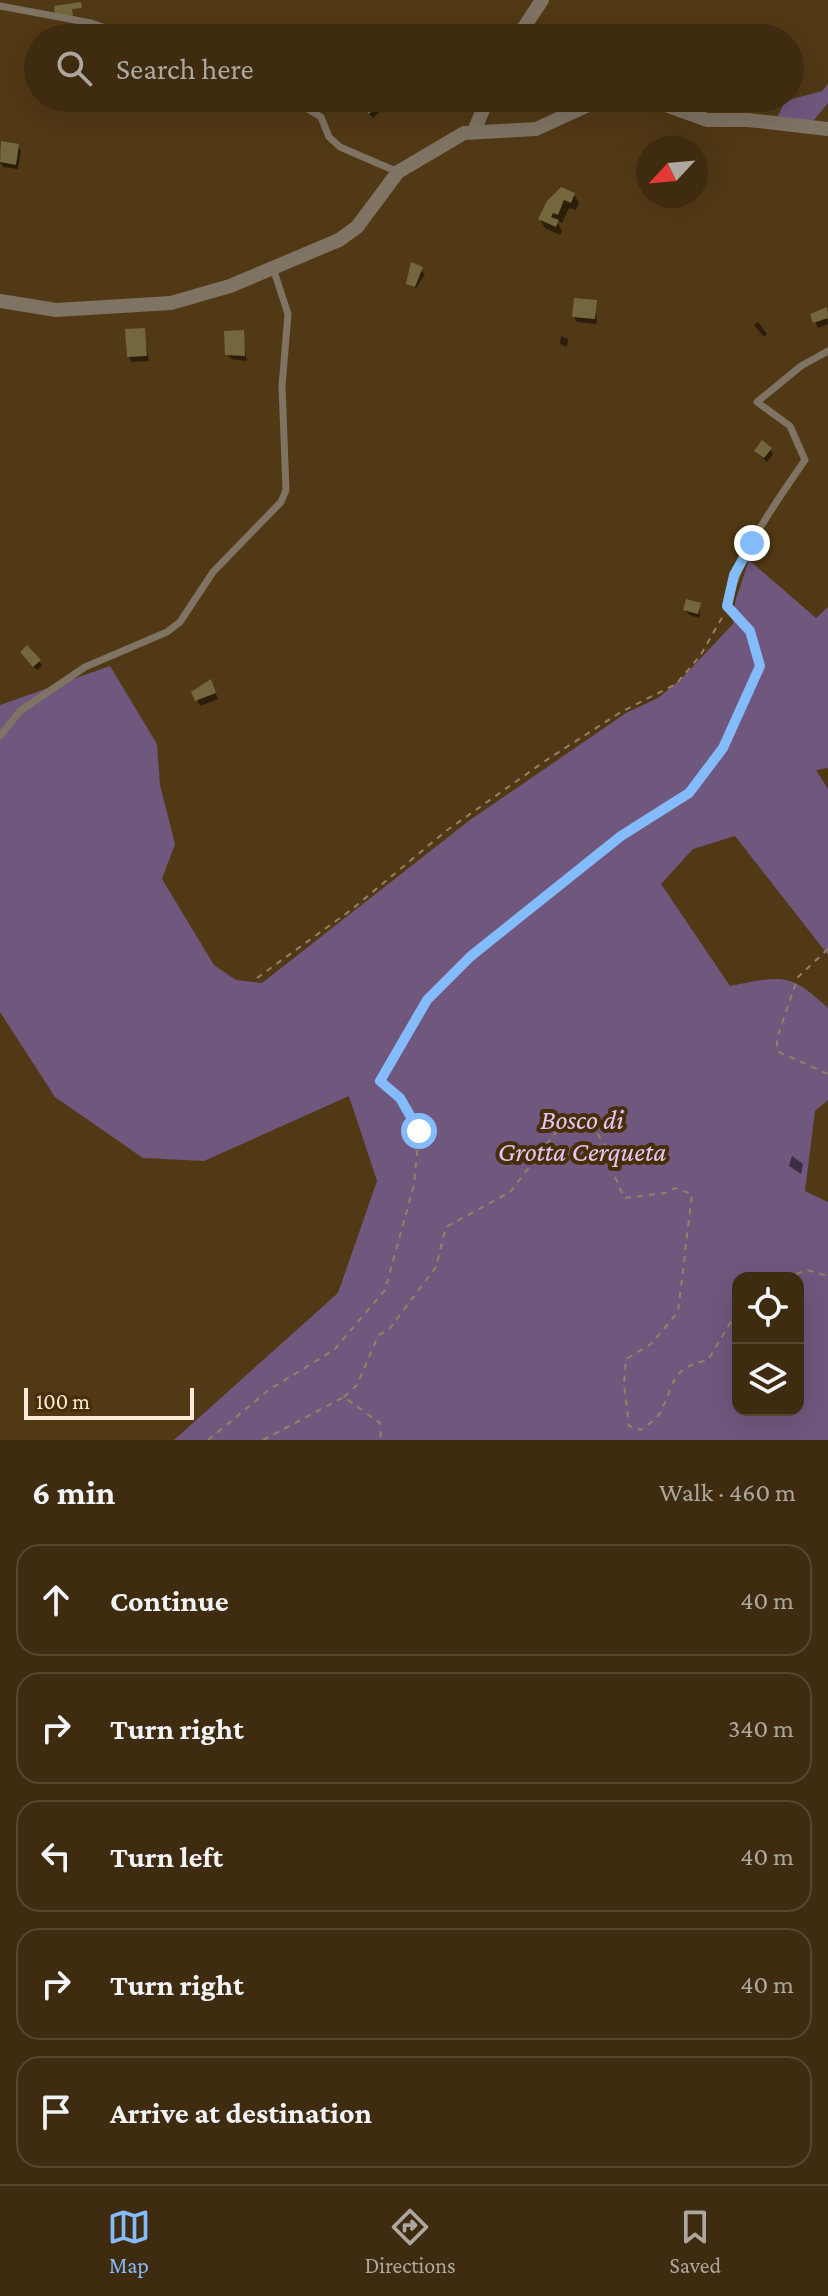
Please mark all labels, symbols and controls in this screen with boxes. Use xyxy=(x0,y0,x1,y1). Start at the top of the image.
search box xyxy=(24,24,804,112)
icon: search xyxy=(52,46,96,90)
text: Search here xyxy=(116,52,254,85)
north arrow xyxy=(636,136,708,208)
route end xyxy=(734,525,770,561)
park label: Bosco di Grotta Cerqueta xyxy=(498,1104,666,1167)
route start xyxy=(401,1113,437,1149)
map controls xyxy=(732,1272,804,1416)
button: locate xyxy=(732,1272,804,1344)
button: layers xyxy=(732,1344,804,1416)
scale bar xyxy=(24,1384,194,1420)
text: 100 m xyxy=(36,1389,90,1414)
text: 6 min xyxy=(32,1474,115,1511)
text: Walk · 460 m xyxy=(659,1478,796,1507)
icon: ahead xyxy=(34,1578,78,1622)
text: Continue xyxy=(110,1584,229,1617)
text: 40 m xyxy=(740,1586,794,1615)
icon: right xyxy=(34,1706,78,1750)
text: Turn right xyxy=(110,1712,244,1745)
text: 340 m xyxy=(728,1714,794,1743)
icon: left xyxy=(34,1834,78,1878)
text: Turn left xyxy=(110,1840,223,1873)
text: 40 m xyxy=(740,1842,794,1871)
icon: right xyxy=(34,1962,78,2006)
text: Turn right xyxy=(110,1968,244,2001)
text: 40 m xyxy=(740,1970,794,1999)
icon: arrive xyxy=(34,2090,78,2134)
text: Arrive at destination xyxy=(110,2096,372,2129)
tab: Map xyxy=(107,2205,151,2278)
tab: Directions xyxy=(365,2205,456,2278)
tab: Saved xyxy=(670,2205,721,2278)

